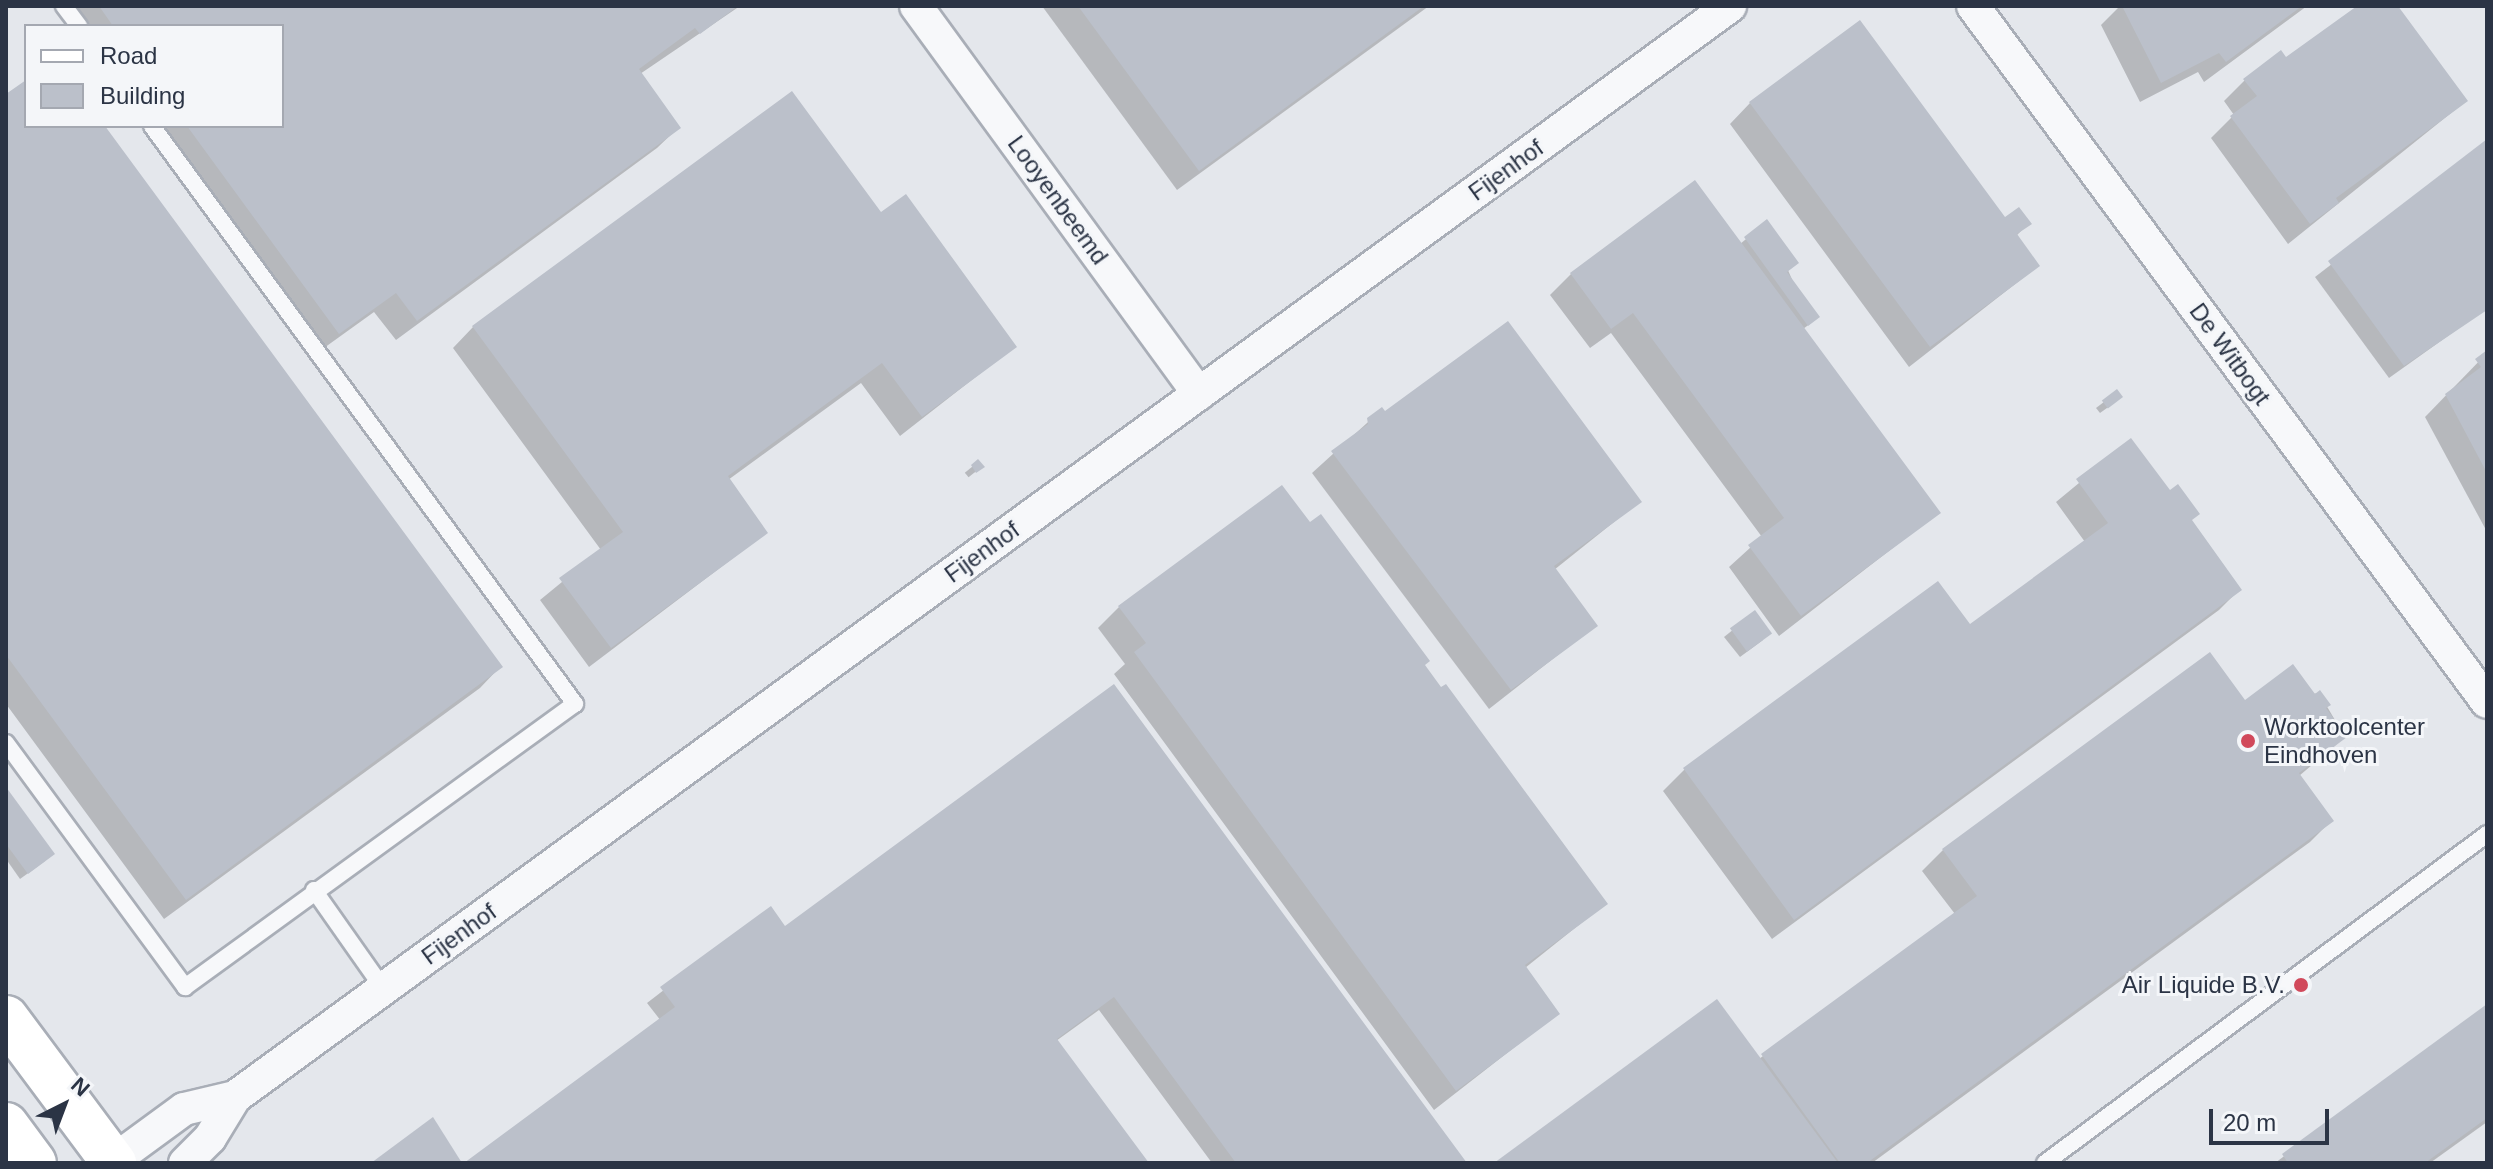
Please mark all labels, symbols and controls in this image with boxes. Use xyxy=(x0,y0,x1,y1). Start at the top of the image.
legend xyxy=(24,24,284,128)
text: Road xyxy=(100,42,157,69)
text: Building xyxy=(100,82,185,109)
street label: Looyenbeemd xyxy=(1002,130,1114,270)
street label: Fijenhof xyxy=(1463,133,1549,207)
street label: De Witbogt xyxy=(2183,298,2277,410)
street label: Fijenhof xyxy=(939,515,1025,589)
place label: Worktoolcenter Eindhoven xyxy=(2264,713,2425,769)
marker: Worktoolcenter Eindhoven xyxy=(2239,732,2257,750)
street label: Fijenhof xyxy=(416,897,502,971)
place label: Air Liquide B.V. xyxy=(2122,971,2285,999)
marker: Air Liquide B.V. xyxy=(2292,976,2310,994)
north arrow xyxy=(24,1065,104,1145)
text: N xyxy=(66,1072,95,1101)
scale bar xyxy=(2213,1093,2333,1143)
text: 20 m xyxy=(2223,1109,2276,1136)

